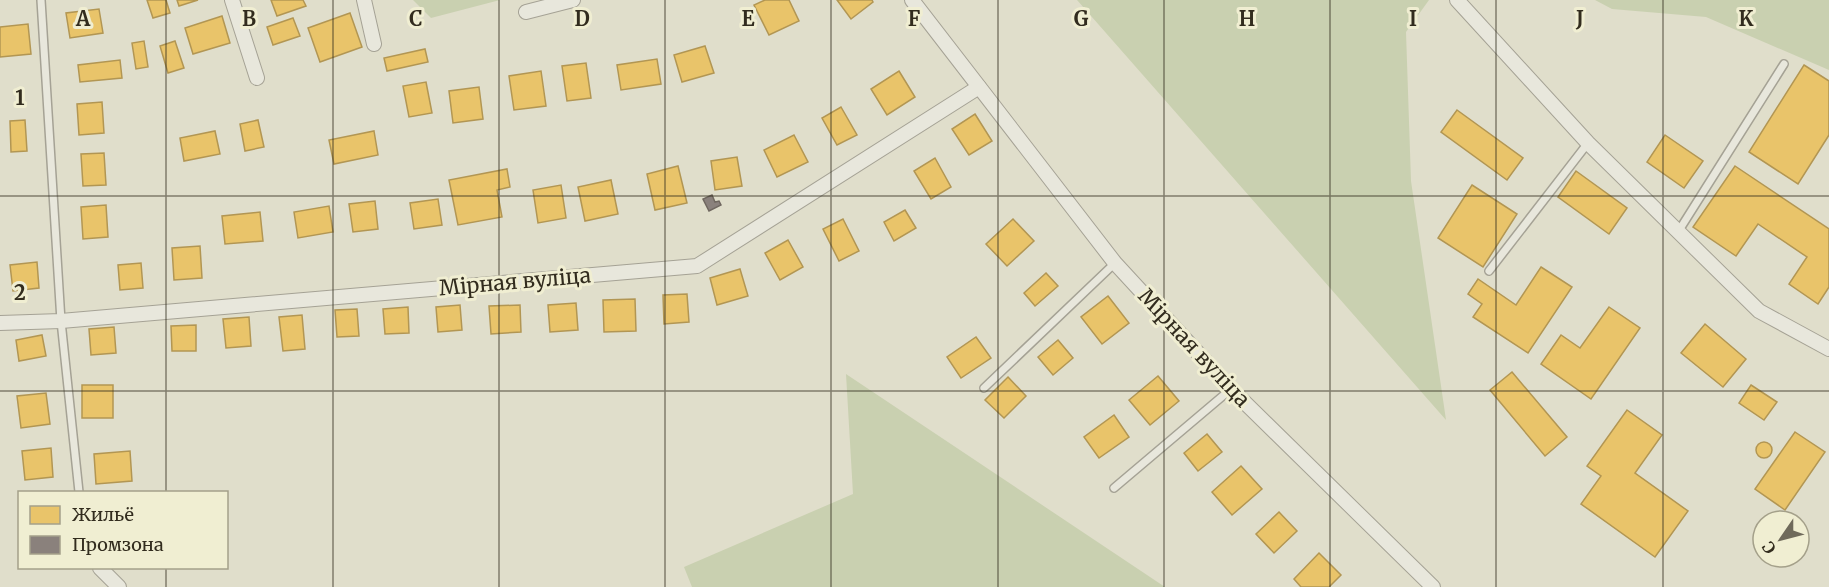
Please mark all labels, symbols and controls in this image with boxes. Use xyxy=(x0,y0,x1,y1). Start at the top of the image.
text: A xyxy=(75,6,91,31)
text: B xyxy=(242,6,256,31)
text: C xyxy=(409,6,423,31)
text: D xyxy=(574,6,590,31)
text: E xyxy=(741,6,755,31)
text: F xyxy=(908,6,921,31)
text: G xyxy=(1074,6,1089,31)
text: H xyxy=(1239,6,1255,31)
text: I xyxy=(1409,6,1417,31)
text: J xyxy=(1575,6,1584,31)
text: K xyxy=(1739,6,1754,31)
text: 1 xyxy=(15,85,25,110)
street label: Мірная вуліца xyxy=(438,261,592,302)
text: 2 xyxy=(14,280,26,305)
street label: Мірная вуліца xyxy=(1133,283,1256,413)
legend xyxy=(18,491,228,569)
text: Жильё xyxy=(72,503,134,526)
north arrow xyxy=(1751,509,1811,569)
text: Промзона xyxy=(72,533,164,556)
text: С xyxy=(1757,538,1780,558)

